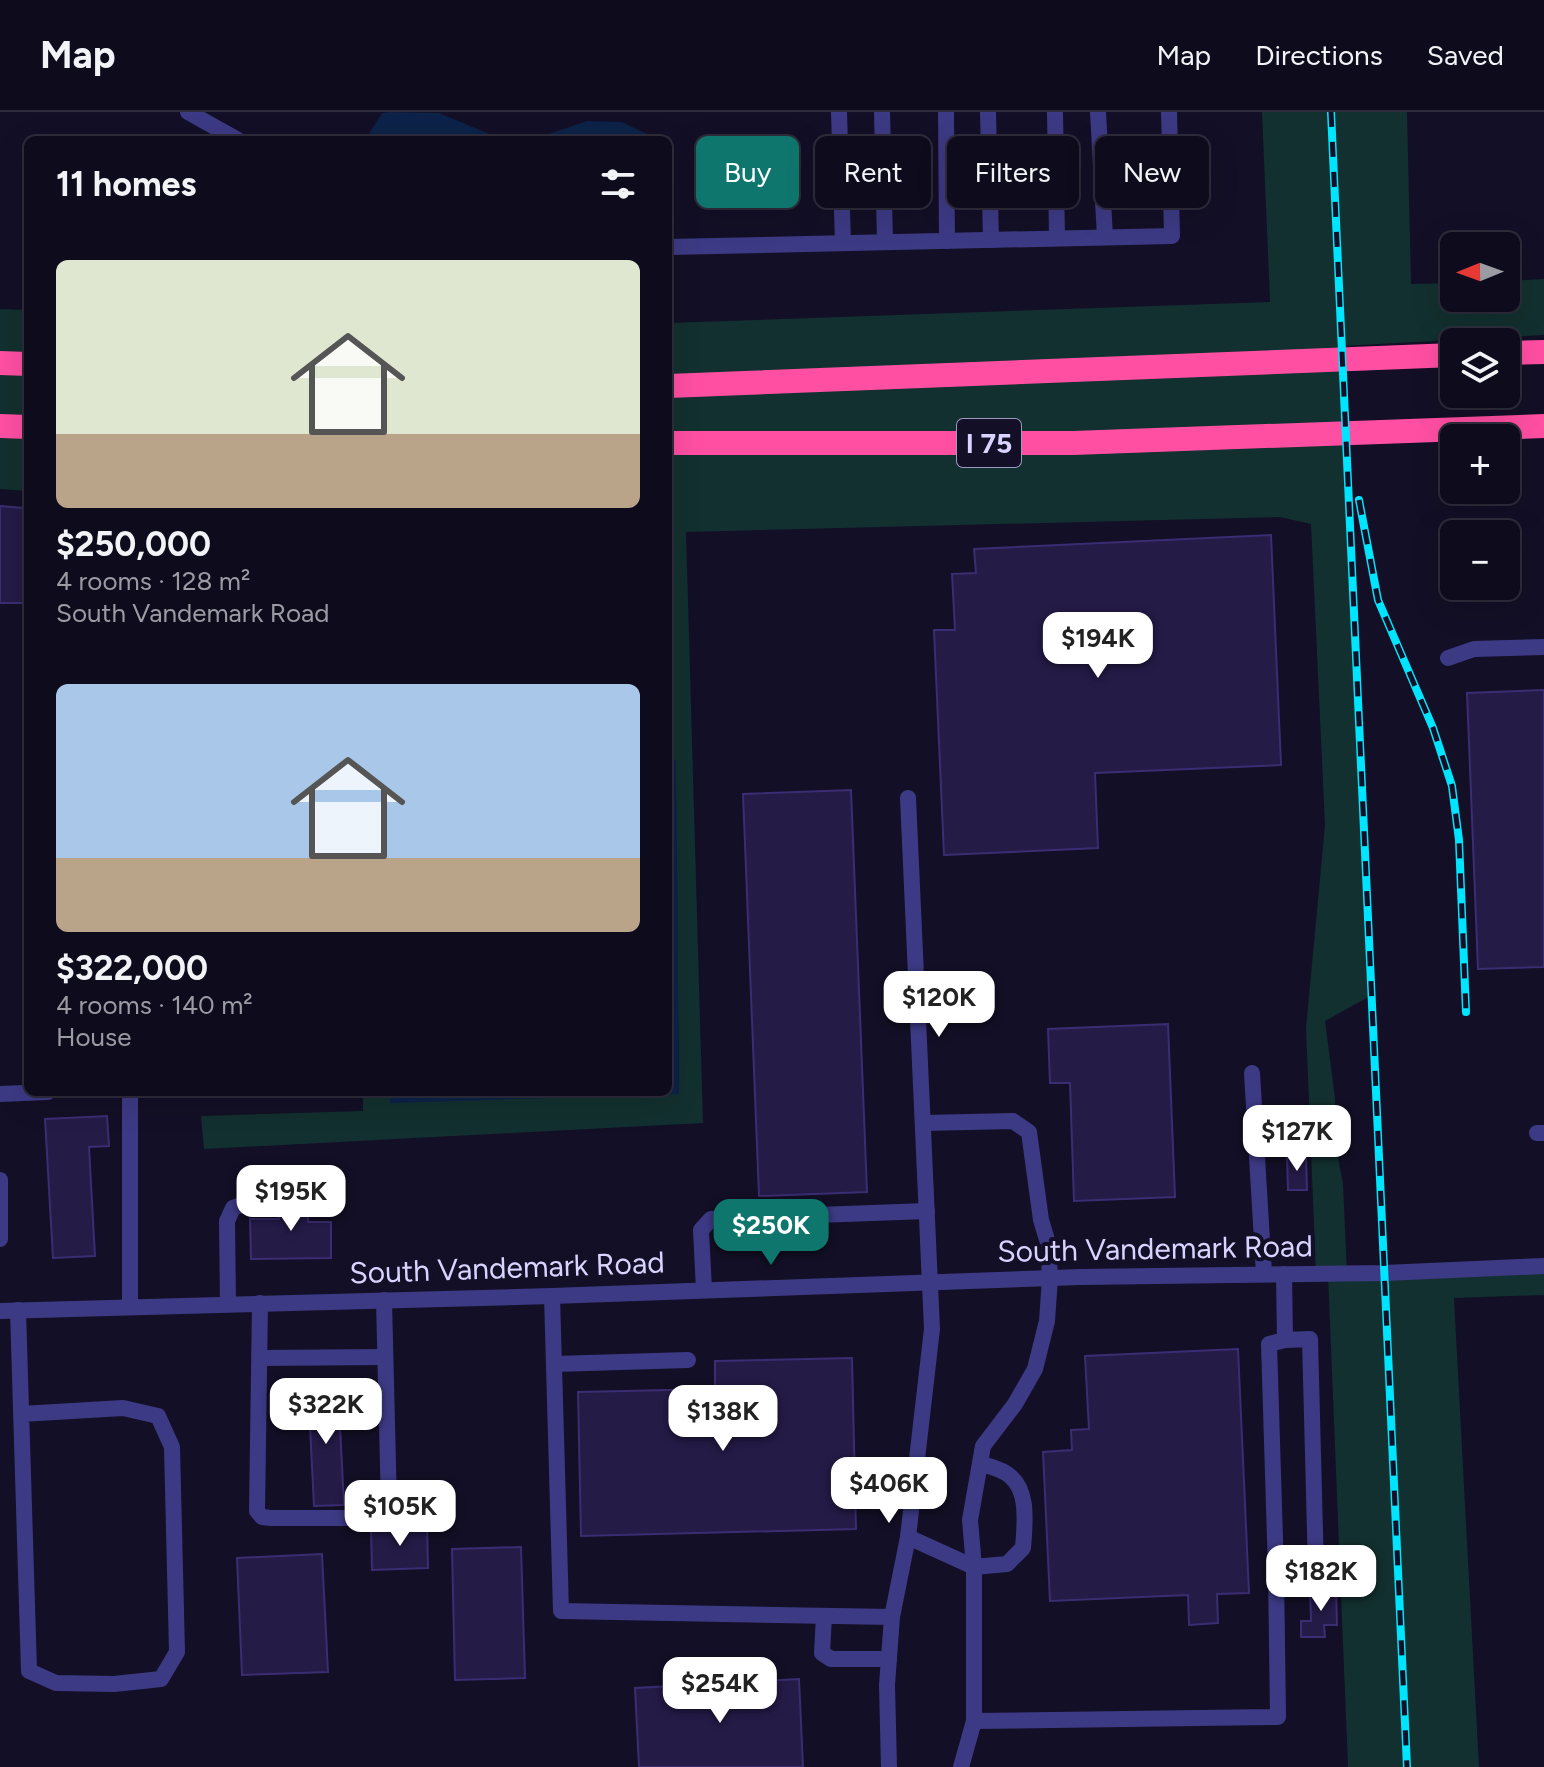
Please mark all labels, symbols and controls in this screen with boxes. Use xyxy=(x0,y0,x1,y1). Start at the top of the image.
text: Map xyxy=(40,32,116,78)
text: Map xyxy=(1157,38,1211,72)
text: Directions xyxy=(1255,38,1383,72)
text: Saved xyxy=(1427,38,1504,72)
chip: Buy xyxy=(696,136,799,208)
chip: Rent xyxy=(815,136,931,208)
chip: Filters xyxy=(947,136,1079,208)
chip: New xyxy=(1095,136,1209,208)
icon: filters xyxy=(596,162,640,206)
text: 11 homes xyxy=(56,164,196,205)
north arrow xyxy=(1440,232,1520,312)
map controls xyxy=(1440,232,1520,600)
icon: home xyxy=(276,312,420,456)
button: layers xyxy=(1440,328,1520,408)
road number: I 75 xyxy=(957,419,1021,467)
button: + xyxy=(1440,424,1520,504)
button: − xyxy=(1440,520,1520,600)
text: $250,000 xyxy=(56,524,211,565)
text: 4 rooms · 128 m² xyxy=(56,565,250,597)
text: South Vandemark Road xyxy=(56,597,330,629)
pin: $194K xyxy=(1042,612,1154,680)
text: $194K xyxy=(1061,622,1135,654)
icon: home xyxy=(276,736,420,880)
text: $322,000 xyxy=(56,948,208,989)
pin: $120K xyxy=(883,971,995,1039)
text: $120K xyxy=(902,981,976,1013)
text: 4 rooms · 140 m² xyxy=(56,989,253,1021)
text: House xyxy=(56,1021,131,1053)
pin: $127K xyxy=(1241,1105,1353,1173)
text: $127K xyxy=(1261,1115,1333,1147)
pin: $195K xyxy=(235,1165,347,1233)
text: $195K xyxy=(255,1175,327,1207)
pin: $250K xyxy=(715,1199,827,1267)
text: $250K xyxy=(732,1209,810,1241)
street label: South Vandemark Road xyxy=(997,1227,1313,1270)
street label: South Vandemark Road xyxy=(349,1244,665,1291)
pin: $322K xyxy=(270,1378,382,1446)
pin: $138K xyxy=(667,1385,779,1453)
text: $322K xyxy=(288,1388,364,1420)
text: $138K xyxy=(686,1395,760,1427)
pin: $406K xyxy=(833,1457,945,1525)
text: $406K xyxy=(849,1467,929,1499)
pin: $105K xyxy=(344,1480,456,1548)
text: $105K xyxy=(363,1490,437,1522)
pin: $182K xyxy=(1265,1545,1377,1613)
text: $182K xyxy=(1284,1555,1358,1587)
pin: $254K xyxy=(664,1657,776,1725)
text: $254K xyxy=(681,1667,759,1699)

